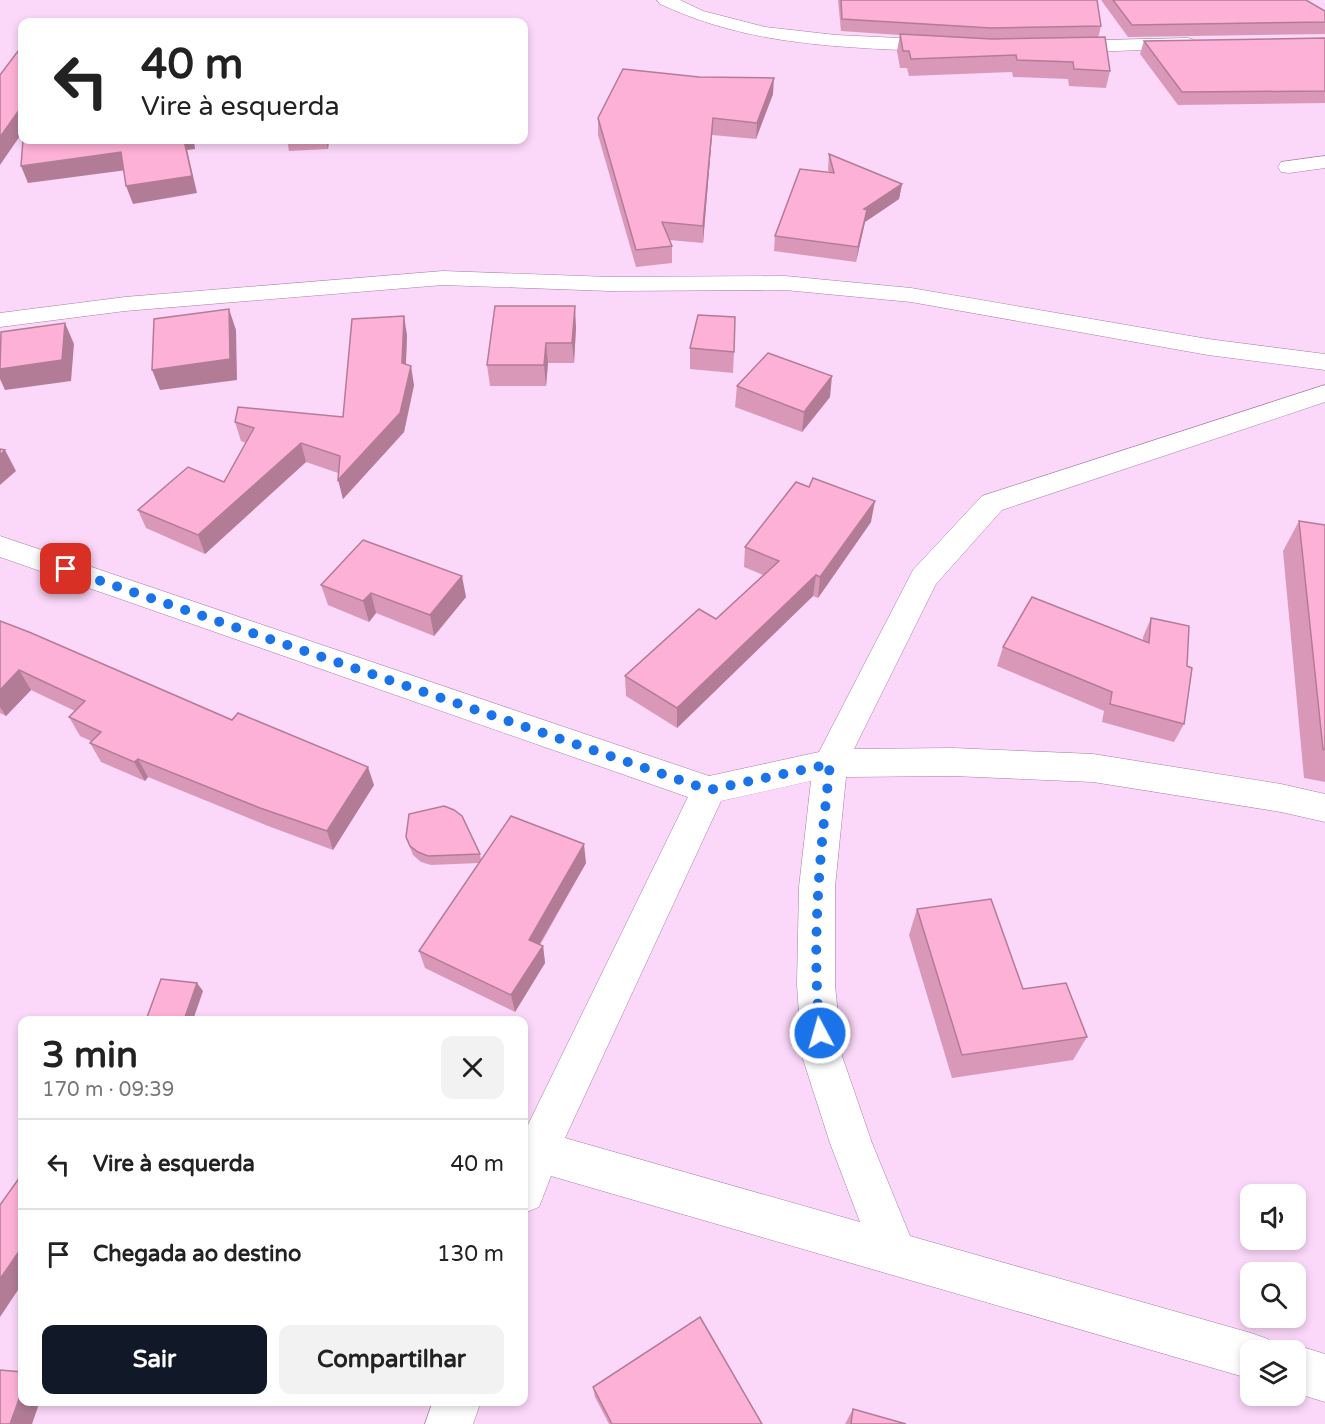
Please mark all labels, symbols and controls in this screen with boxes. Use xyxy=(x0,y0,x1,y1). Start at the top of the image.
text: 40 m xyxy=(141,39,243,90)
icon: left xyxy=(42,42,120,120)
text: Vire à esquerda xyxy=(141,90,340,123)
pin xyxy=(40,543,91,594)
icon: arrive xyxy=(49,552,82,585)
position arrow xyxy=(788,1001,852,1065)
text: 3 min xyxy=(42,1034,138,1077)
button: close xyxy=(441,1036,504,1099)
text: 170 m · 09:39 xyxy=(42,1078,174,1102)
icon: left xyxy=(42,1148,75,1181)
text: Vire à esquerda xyxy=(93,1151,255,1177)
text: 40 m xyxy=(450,1151,504,1177)
map controls xyxy=(1240,1184,1306,1406)
button: sound xyxy=(1240,1184,1306,1250)
icon: arrive xyxy=(42,1238,75,1271)
text: Chegada ao destino xyxy=(93,1241,301,1267)
text: 130 m xyxy=(437,1241,504,1267)
button: search xyxy=(1240,1262,1306,1328)
button: Sair xyxy=(42,1325,267,1394)
button: Compartilhar xyxy=(279,1325,504,1394)
button: layers xyxy=(1240,1340,1306,1406)

